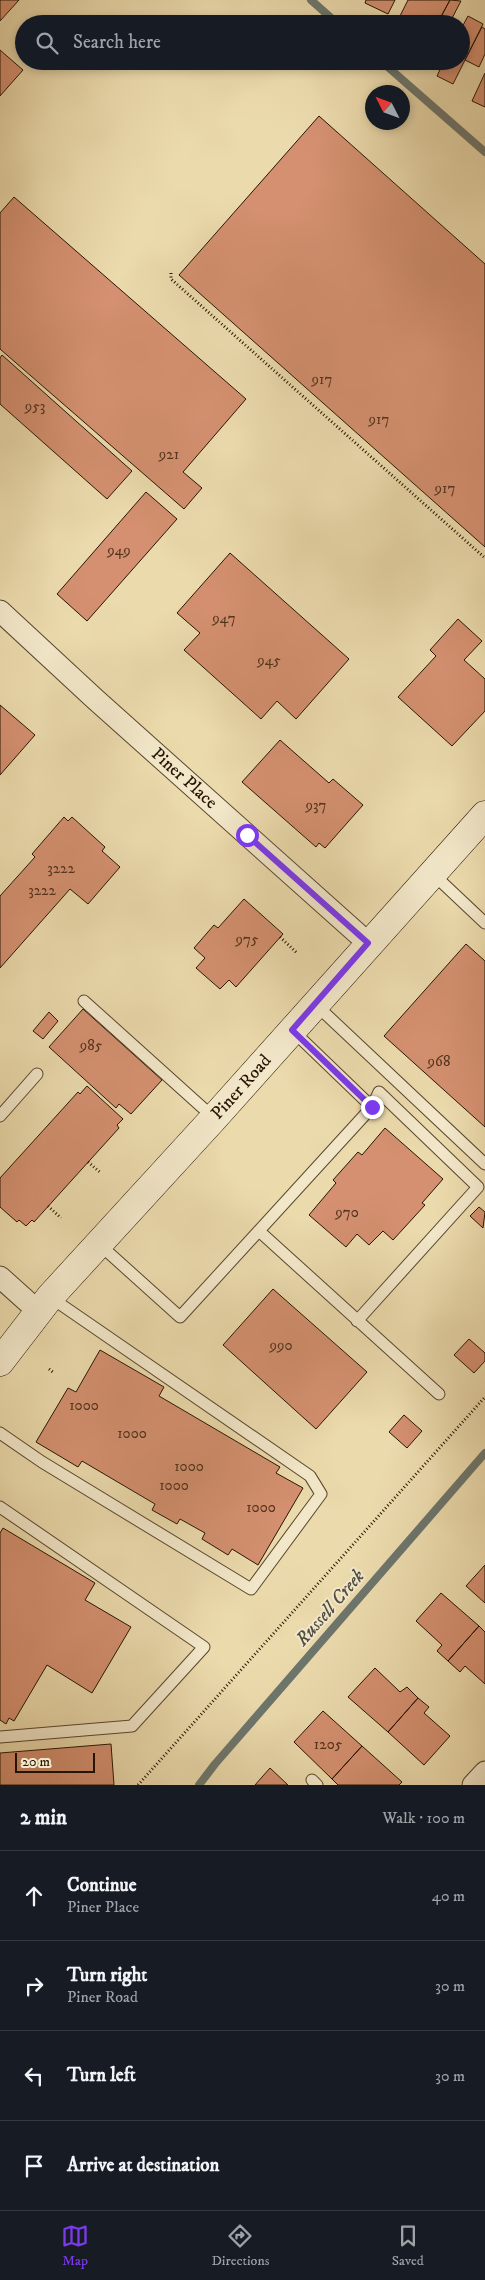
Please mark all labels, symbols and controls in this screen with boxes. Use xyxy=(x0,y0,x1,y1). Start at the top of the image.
search box xyxy=(15,15,470,70)
icon: search xyxy=(33,29,61,57)
text: Search here xyxy=(73,31,161,54)
north arrow xyxy=(365,85,410,130)
house number: 917 xyxy=(311,370,333,389)
house number: 953 xyxy=(24,397,45,416)
house number: 917 xyxy=(368,410,390,429)
house number: 921 xyxy=(158,445,179,464)
house number: 917 xyxy=(434,479,456,498)
house number: 949 xyxy=(106,541,131,560)
house number: 947 xyxy=(211,609,236,628)
house number: 945 xyxy=(256,651,281,670)
street label: Piner Place xyxy=(147,743,222,814)
house number: 937 xyxy=(305,796,327,815)
route start xyxy=(236,824,259,847)
house number: 3222 xyxy=(47,859,75,878)
house number: 3222 xyxy=(28,881,56,900)
house number: 975 xyxy=(235,930,259,949)
house number: 985 xyxy=(79,1036,103,1055)
street label: Piner Road xyxy=(207,1050,276,1124)
house number: 968 xyxy=(427,1052,450,1071)
route end xyxy=(361,1096,384,1119)
house number: 970 xyxy=(334,1203,359,1222)
house number: 990 xyxy=(268,1336,293,1355)
house number: 1000 xyxy=(69,1396,99,1415)
house number: 1000 xyxy=(117,1424,147,1443)
house number: 1000 xyxy=(174,1457,204,1476)
house number: 1000 xyxy=(159,1476,189,1495)
house number: 1000 xyxy=(246,1498,276,1517)
water label: Russell Creek xyxy=(290,1565,369,1652)
house number: 1205 xyxy=(314,1735,343,1754)
scale bar xyxy=(15,1750,95,1773)
text: 20 m xyxy=(22,1753,50,1771)
text: 2 min xyxy=(20,1805,67,1831)
text: Walk · 100 m xyxy=(383,1808,465,1828)
text: Continue xyxy=(67,1874,137,1897)
icon: ahead xyxy=(20,1882,48,1910)
text: 40 m xyxy=(432,1886,465,1906)
text: Piner Place xyxy=(67,1897,139,1917)
text: Turn right xyxy=(67,1964,147,1987)
icon: right xyxy=(20,1972,48,2000)
text: 30 m xyxy=(435,1976,465,1996)
text: Piner Road xyxy=(67,1987,138,2007)
icon: left xyxy=(20,2062,48,2090)
text: Turn left xyxy=(67,2064,136,2087)
text: 30 m xyxy=(435,2066,465,2086)
icon: arrive xyxy=(20,2152,48,2180)
text: Arrive at destination xyxy=(67,2154,219,2177)
tab: Map xyxy=(61,2222,89,2270)
tab: Directions xyxy=(211,2222,269,2270)
tab: Saved xyxy=(392,2222,424,2270)

